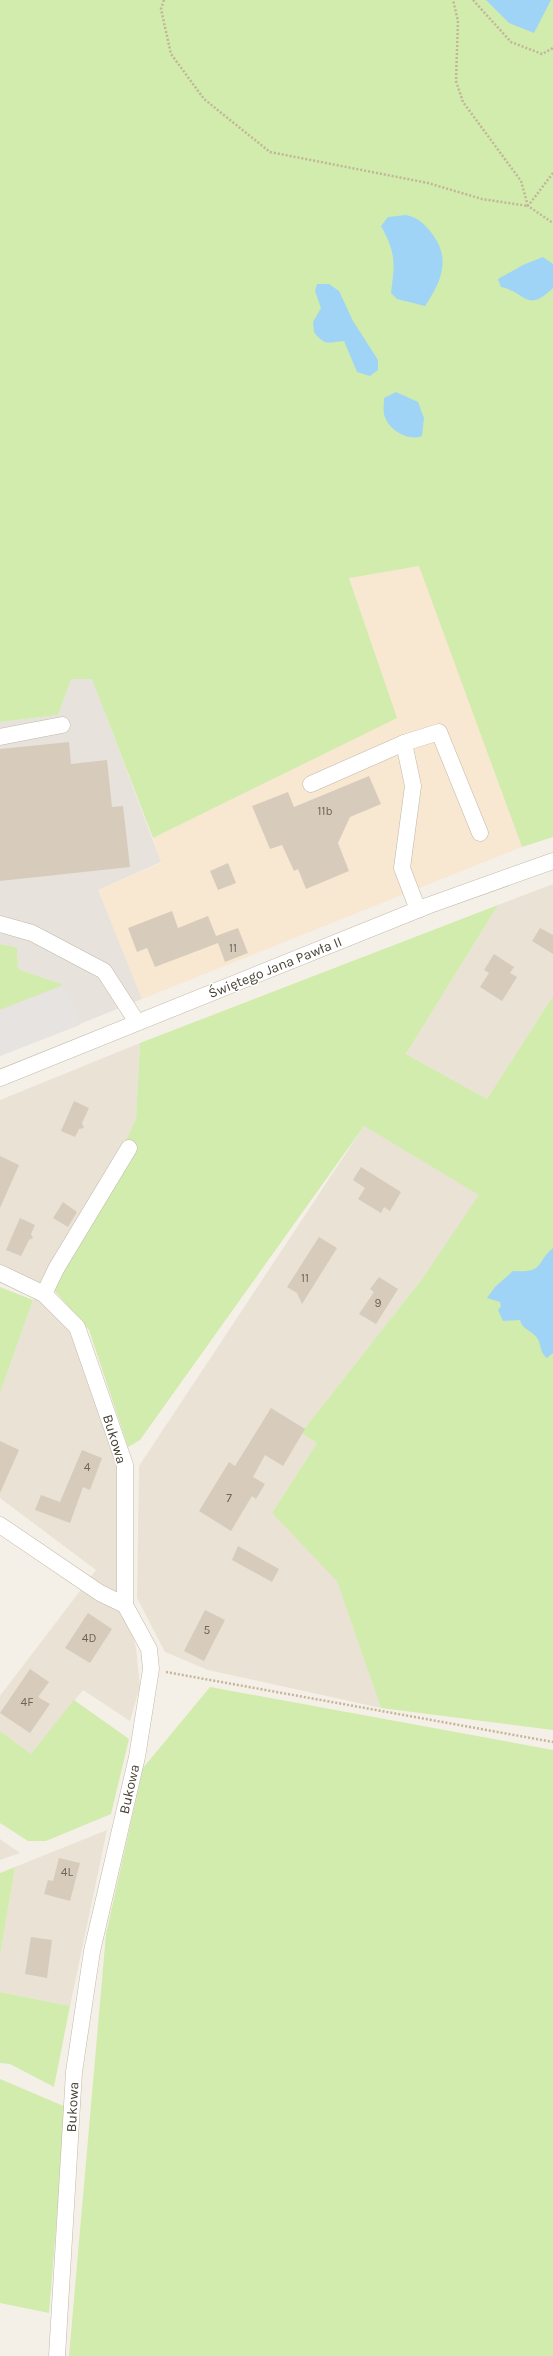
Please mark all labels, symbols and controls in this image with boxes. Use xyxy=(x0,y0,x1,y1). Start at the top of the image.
house number: 11b xyxy=(317,804,333,818)
street label: Świętego Jana Pawła II xyxy=(206,933,344,1002)
house number: 11 xyxy=(229,941,237,955)
house number: 11 xyxy=(301,1271,309,1285)
house number: 9 xyxy=(375,1296,382,1310)
street label: Bukowa xyxy=(99,1412,130,1466)
house number: 4 xyxy=(84,1460,91,1474)
house number: 7 xyxy=(226,1491,232,1505)
house number: 5 xyxy=(204,1623,211,1637)
house number: 4D xyxy=(82,1631,96,1645)
house number: 4F xyxy=(21,1695,34,1709)
street label: Bukowa xyxy=(116,1763,143,1816)
house number: 4L xyxy=(61,1865,74,1879)
street label: Bukowa xyxy=(63,2081,82,2133)

